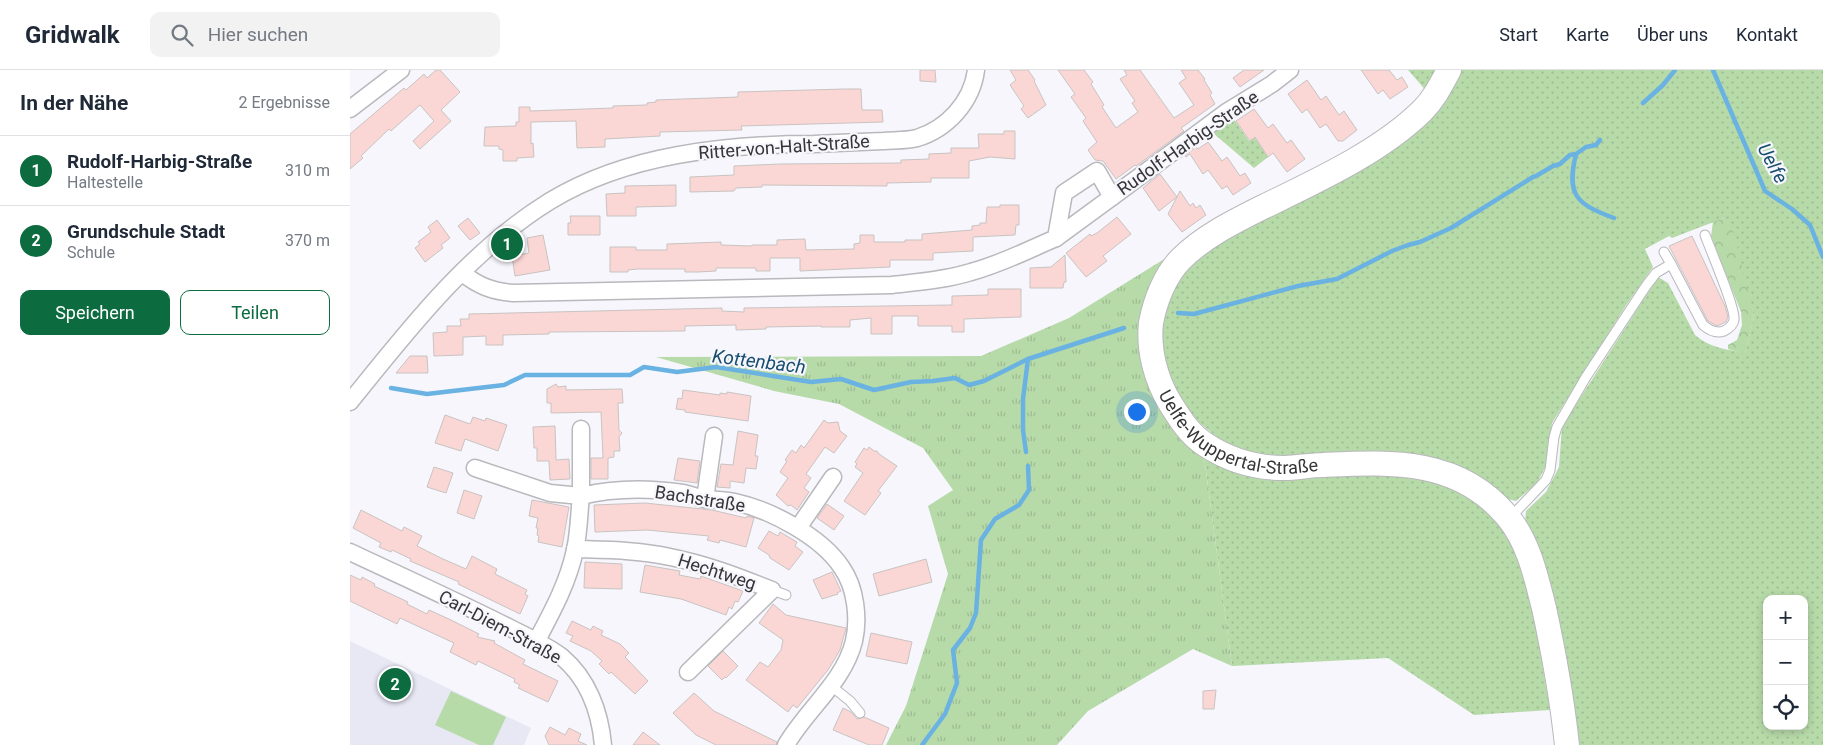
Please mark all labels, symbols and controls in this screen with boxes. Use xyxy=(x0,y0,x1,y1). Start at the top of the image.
search box xyxy=(150,12,500,57)
text: Gridwalk xyxy=(25,21,120,49)
icon: search xyxy=(168,21,196,49)
text: Hier suchen xyxy=(208,23,308,46)
text: Start xyxy=(1499,24,1538,45)
text: Karte xyxy=(1566,24,1609,45)
text: Über uns xyxy=(1637,24,1708,45)
text: Kontakt xyxy=(1736,24,1798,45)
street label: Rudolf-Harbig-Straße xyxy=(1113,86,1262,199)
text: In der Nähe xyxy=(20,91,128,115)
text: 2 Ergebnisse xyxy=(238,93,330,112)
street label: Ritter-von-Halt-Straße xyxy=(698,130,870,163)
water label: Uelfe xyxy=(1753,139,1793,187)
text: Rudolf-Harbig-Straße xyxy=(67,150,252,173)
text: 1 xyxy=(31,161,41,180)
text: 310 m xyxy=(285,161,330,180)
text: Haltestelle xyxy=(67,173,143,192)
text: Grundschule Stadt xyxy=(67,220,225,243)
pin: 1 xyxy=(491,225,523,263)
text: 2 xyxy=(31,231,41,250)
text: 370 m xyxy=(285,231,330,250)
text: Schule xyxy=(67,243,115,262)
button: Speichern xyxy=(20,290,170,335)
button: Teilen xyxy=(180,290,330,335)
water label: Kottenbach xyxy=(711,344,807,379)
street label: Uelfe-Wuppertal-Straße xyxy=(1155,386,1319,478)
your location xyxy=(1124,399,1150,425)
street label: Bachstraße xyxy=(653,481,747,516)
street label: Hechtweg xyxy=(675,549,759,594)
street label: Carl-Diem-Straße xyxy=(435,585,565,668)
map controls xyxy=(1763,595,1808,730)
button: + xyxy=(1763,595,1808,640)
button: − xyxy=(1763,640,1808,685)
pin: 2 xyxy=(379,665,411,703)
button: locate xyxy=(1763,685,1808,730)

